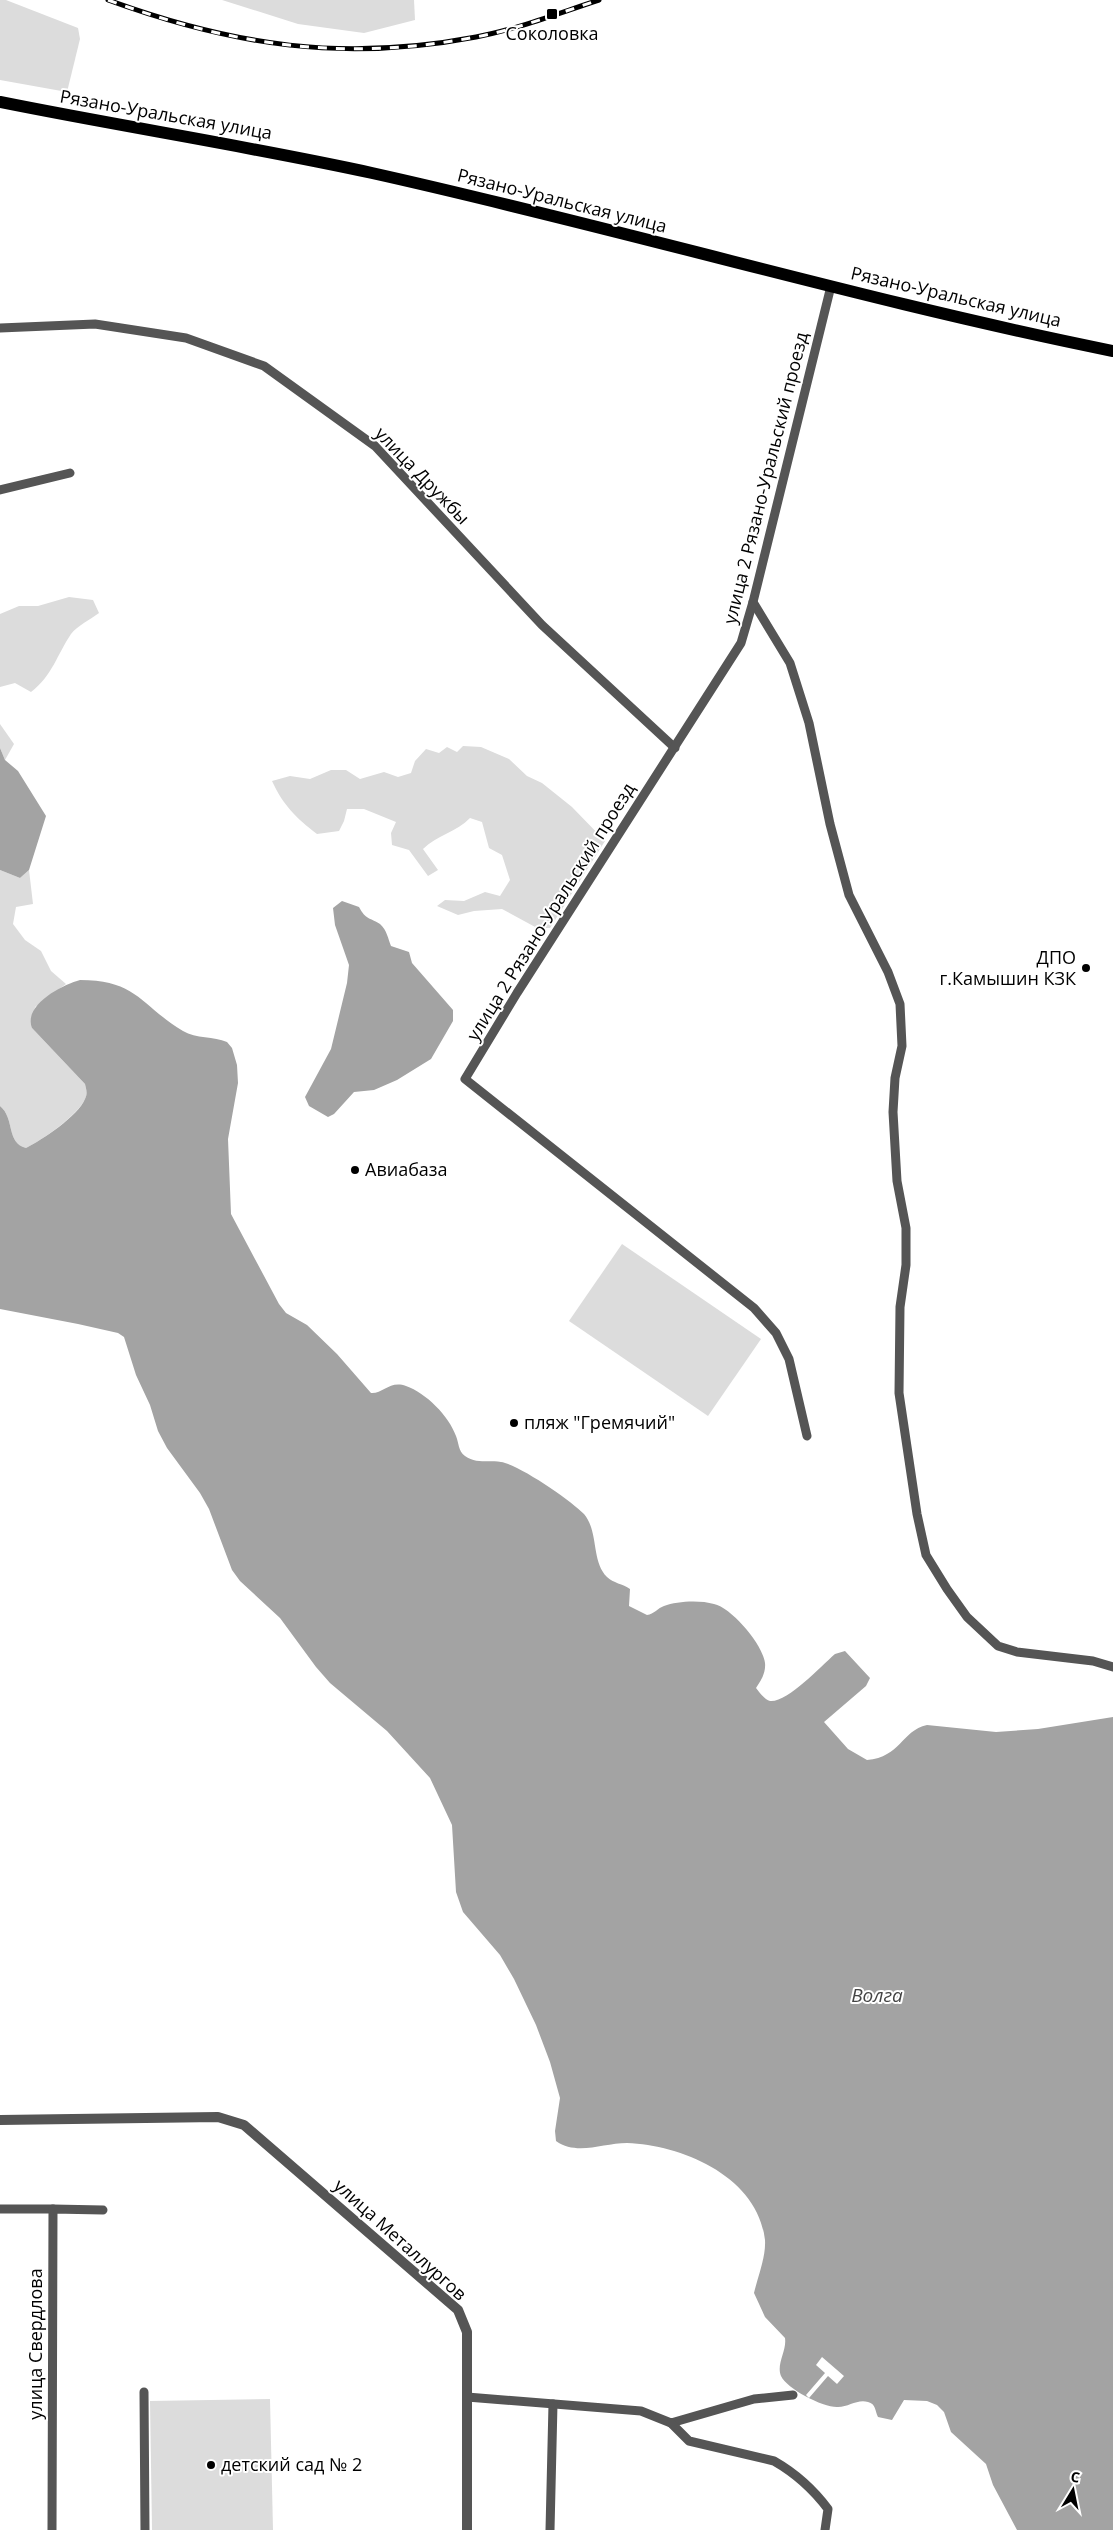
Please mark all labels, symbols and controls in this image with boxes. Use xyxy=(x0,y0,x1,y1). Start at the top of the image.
marker: Соколовка xyxy=(545,7,559,21)
place label: Соколовка xyxy=(505,21,599,45)
street label: Рязано-Уральская улица xyxy=(58,84,274,145)
street label: Рязано-Уральская улица xyxy=(455,162,670,238)
street label: Рязано-Уральская улица xyxy=(849,260,1064,332)
street label: улица 2 Рязано-Уральский проезд xyxy=(717,329,813,626)
street label: улица Дружбы xyxy=(370,421,475,529)
street label: улица 2 Рязано-Уральский проезд xyxy=(461,778,640,1045)
place label: ДПО г.Камышин КЗК xyxy=(940,945,1076,990)
marker: ДПО г.Камышин КЗК xyxy=(1080,962,1092,974)
place label: Авиабаза xyxy=(365,1157,448,1181)
marker: Авиабаза xyxy=(349,1164,361,1176)
place label: пляж "Гремячий" xyxy=(524,1410,675,1434)
marker: пляж "Гремячий" xyxy=(508,1417,520,1429)
water label: Волга xyxy=(851,1982,903,2008)
street label: улица Металлургов xyxy=(329,2173,472,2305)
street label: улица Свердлова xyxy=(23,2268,47,2420)
place label: детский сад № 2 xyxy=(221,2452,362,2476)
marker: детский сад № 2 xyxy=(205,2459,217,2471)
north arrow xyxy=(1048,2465,1098,2515)
text: С xyxy=(1069,2467,1081,2487)

